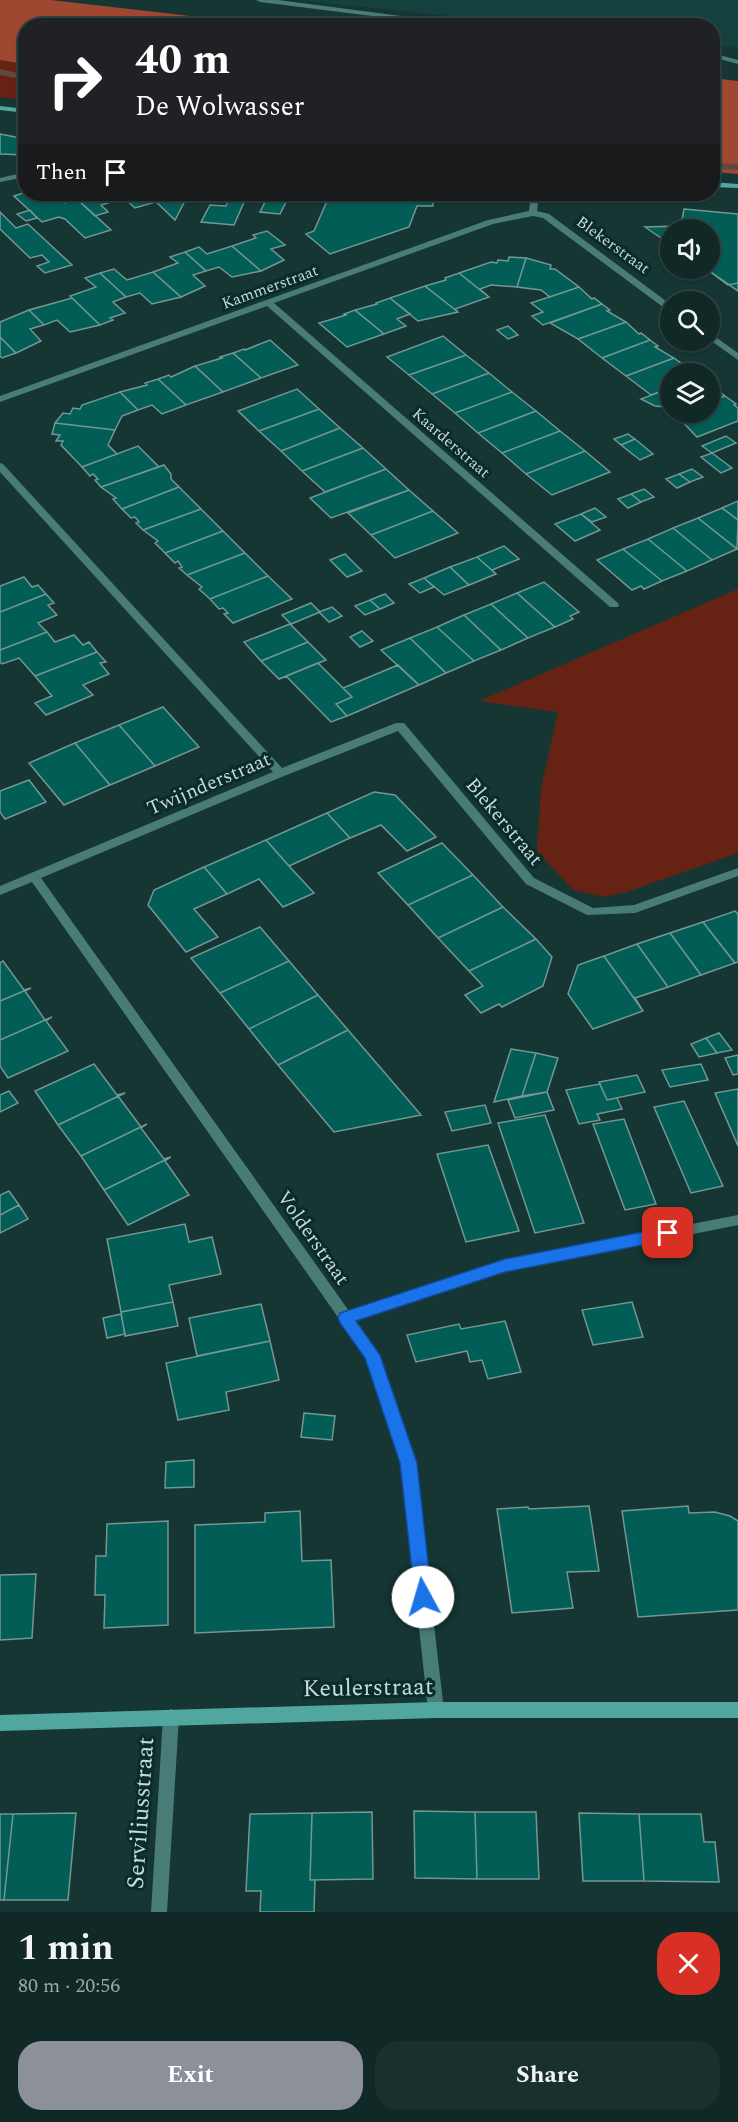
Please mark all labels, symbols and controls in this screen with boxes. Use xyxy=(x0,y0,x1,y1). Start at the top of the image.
text: 40 m xyxy=(135,29,230,92)
icon: right xyxy=(36,42,114,120)
text: De Wolwasser xyxy=(135,86,305,128)
text: Then xyxy=(36,156,87,189)
icon: arrive xyxy=(99,156,132,189)
street label: Blekerstraat xyxy=(571,210,655,280)
map controls xyxy=(660,219,720,423)
button: sound xyxy=(660,219,720,279)
street label: Kammerstraat xyxy=(218,258,322,316)
button: search xyxy=(660,291,720,351)
button: layers xyxy=(660,363,720,423)
street label: Kaarderstraat xyxy=(407,402,496,484)
street label: Twijnderstraat xyxy=(142,744,276,824)
street label: Blekerstraat xyxy=(458,771,550,873)
street label: Volderstraat xyxy=(269,1184,357,1292)
pin xyxy=(642,1207,693,1258)
icon: arrive xyxy=(651,1216,684,1249)
position arrow xyxy=(391,1565,455,1629)
street label: Keulerstraat xyxy=(302,1669,434,1707)
street label: Serviliusstraat xyxy=(118,1736,164,1890)
text: 1 min xyxy=(18,1921,114,1976)
button: close xyxy=(657,1932,720,1995)
text: 80 m · 20:56 xyxy=(18,1971,120,2001)
button: Exit xyxy=(18,2041,363,2110)
button: Share xyxy=(375,2041,720,2110)

